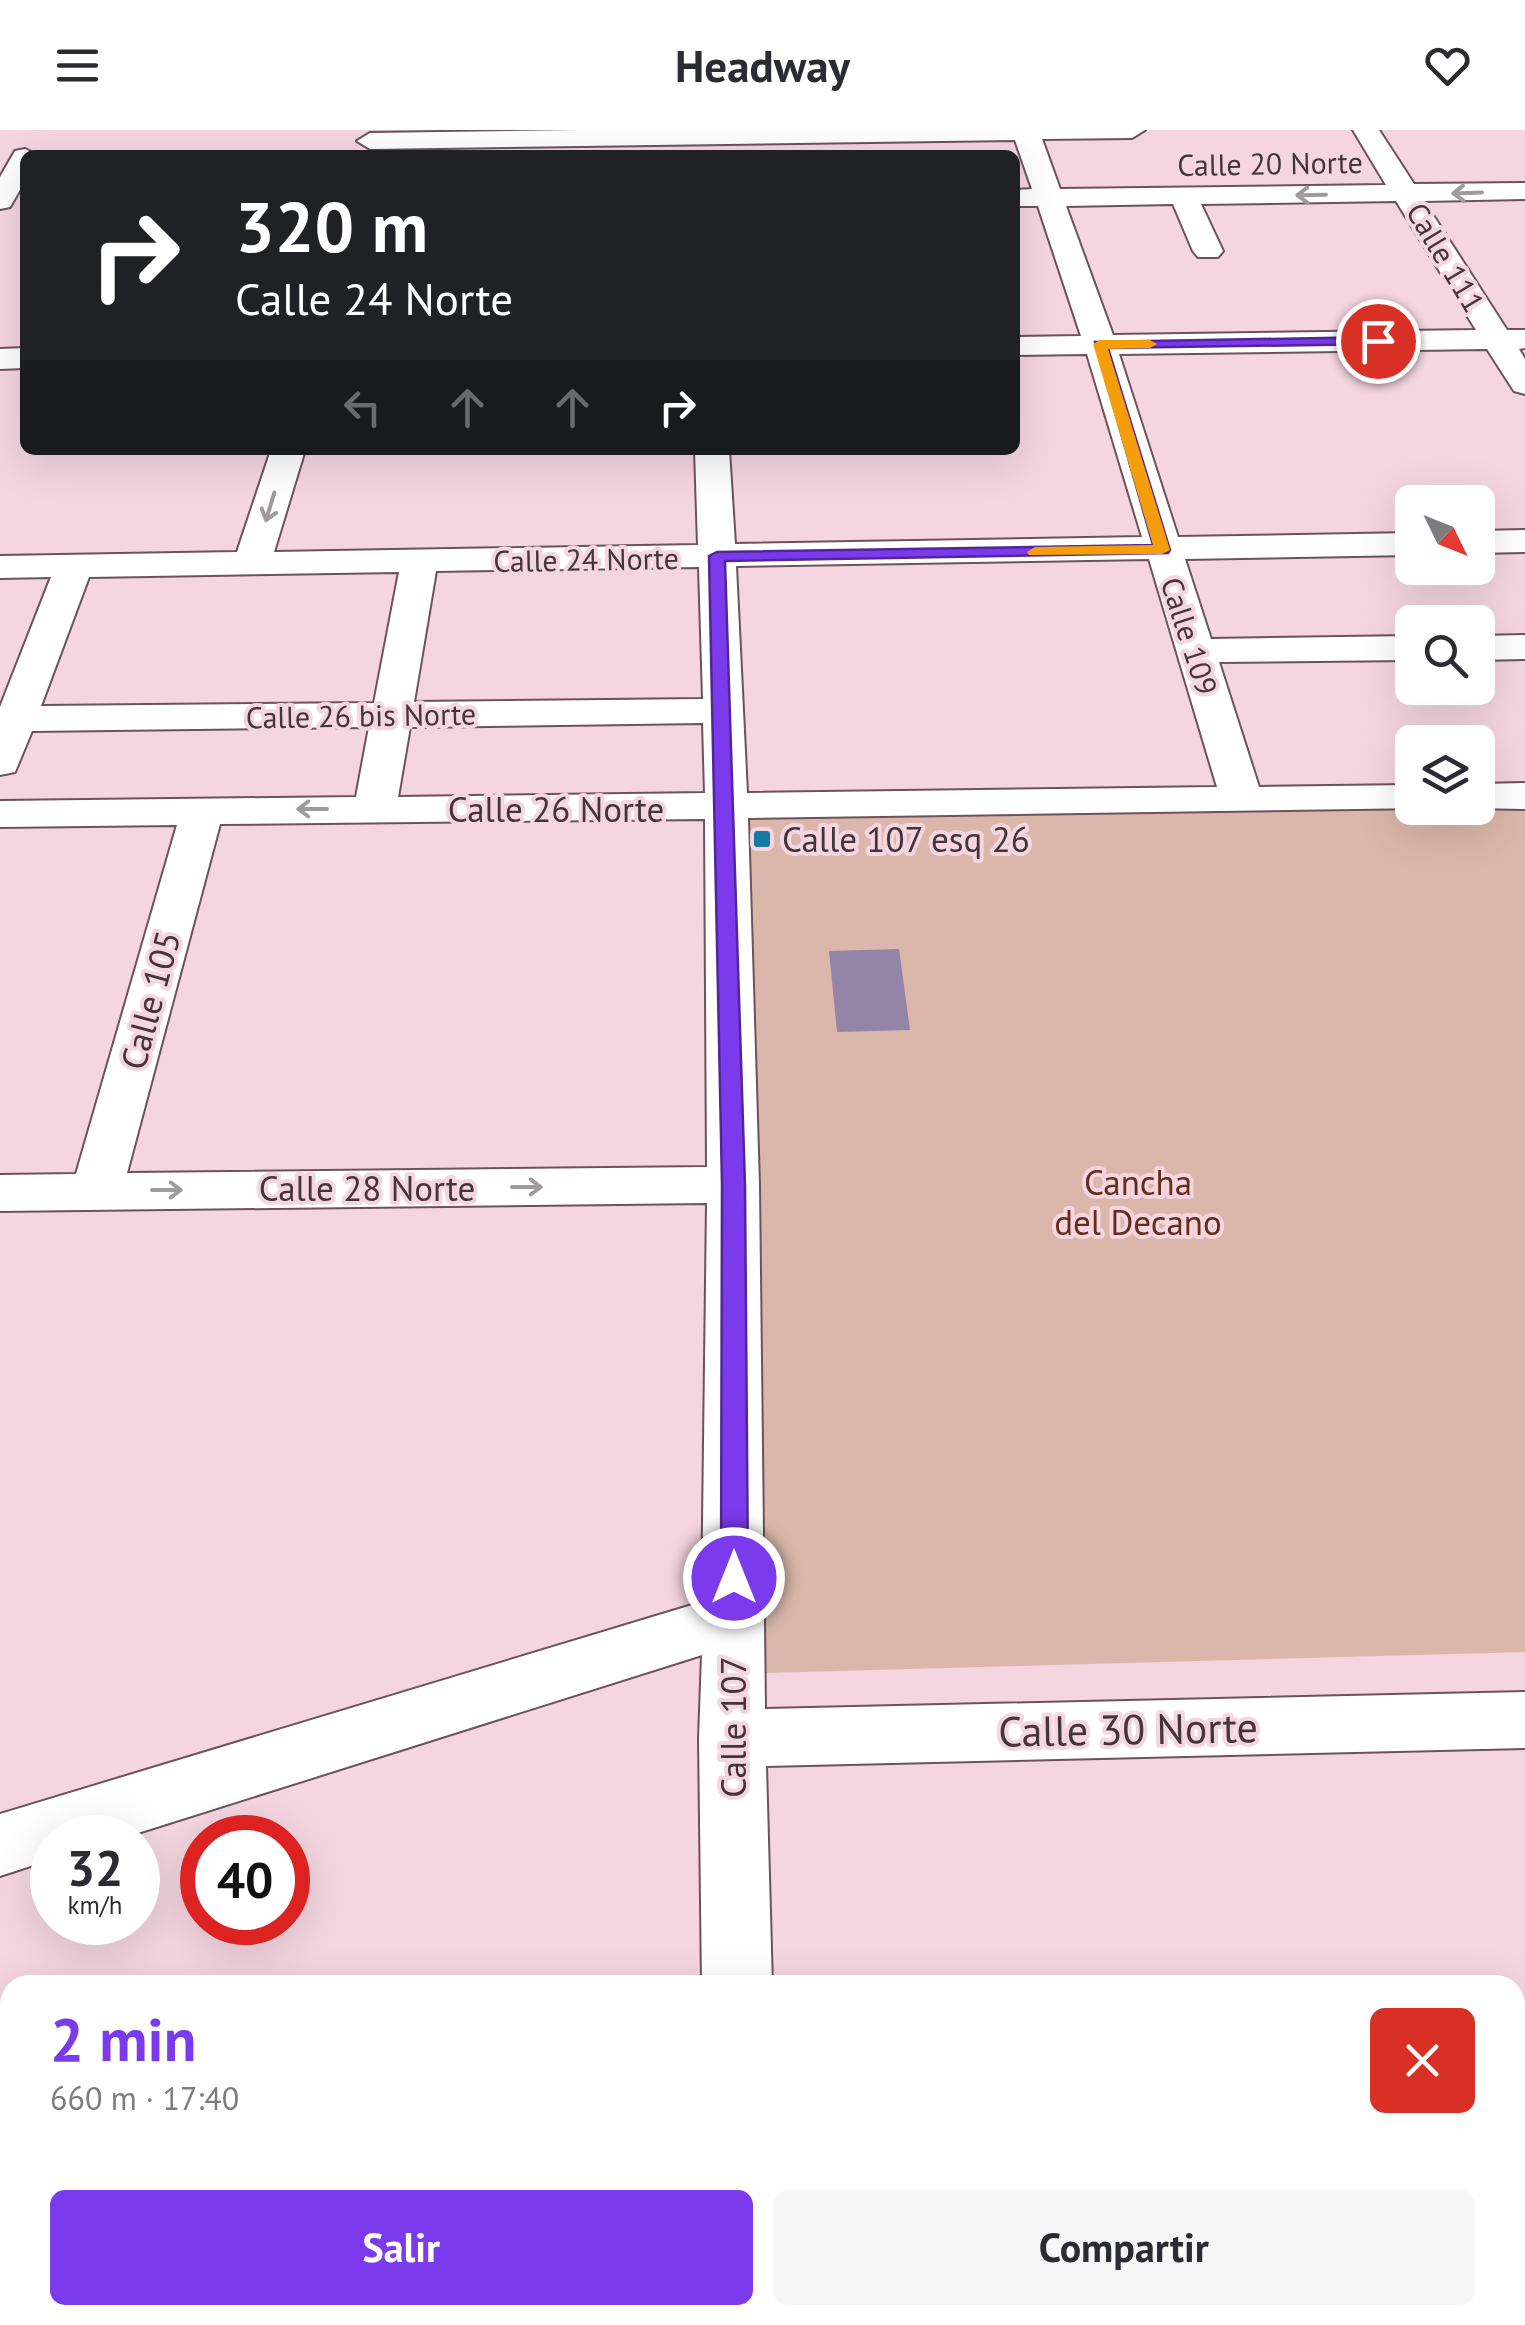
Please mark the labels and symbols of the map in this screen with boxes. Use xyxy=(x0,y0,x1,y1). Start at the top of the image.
street label: Calle 20 Norte xyxy=(1177,142,1363,184)
one-way arrow xyxy=(1451,183,1483,202)
one-way arrow xyxy=(1295,186,1327,205)
street label: Calle 111 xyxy=(1398,195,1494,319)
pin xyxy=(1336,299,1421,384)
north arrow xyxy=(1395,485,1495,585)
one-way arrow xyxy=(260,490,278,522)
street label: Calle 24 Norte xyxy=(493,538,679,580)
street label: Calle 109 xyxy=(1153,572,1227,700)
street label: Calle 26 bis Norte xyxy=(246,693,476,737)
street label: Calle 26 Norte xyxy=(448,786,664,832)
one-way arrow xyxy=(297,800,330,818)
place label: Calle 107 esq 26 xyxy=(782,816,1030,862)
marker: Calle 107 esq 26 xyxy=(751,828,773,850)
street label: Calle 105 xyxy=(109,926,191,1074)
park label: Cancha del Decano xyxy=(1054,1159,1222,1245)
street label: Calle 28 Norte xyxy=(259,1165,475,1211)
one-way arrow xyxy=(511,1177,543,1196)
one-way arrow xyxy=(150,1180,183,1200)
position arrow xyxy=(682,1526,786,1630)
street label: Calle 107 xyxy=(710,1656,756,1798)
street label: Calle 30 Norte xyxy=(998,1699,1258,1759)
speed limit sign: 40 xyxy=(180,1815,310,1945)

